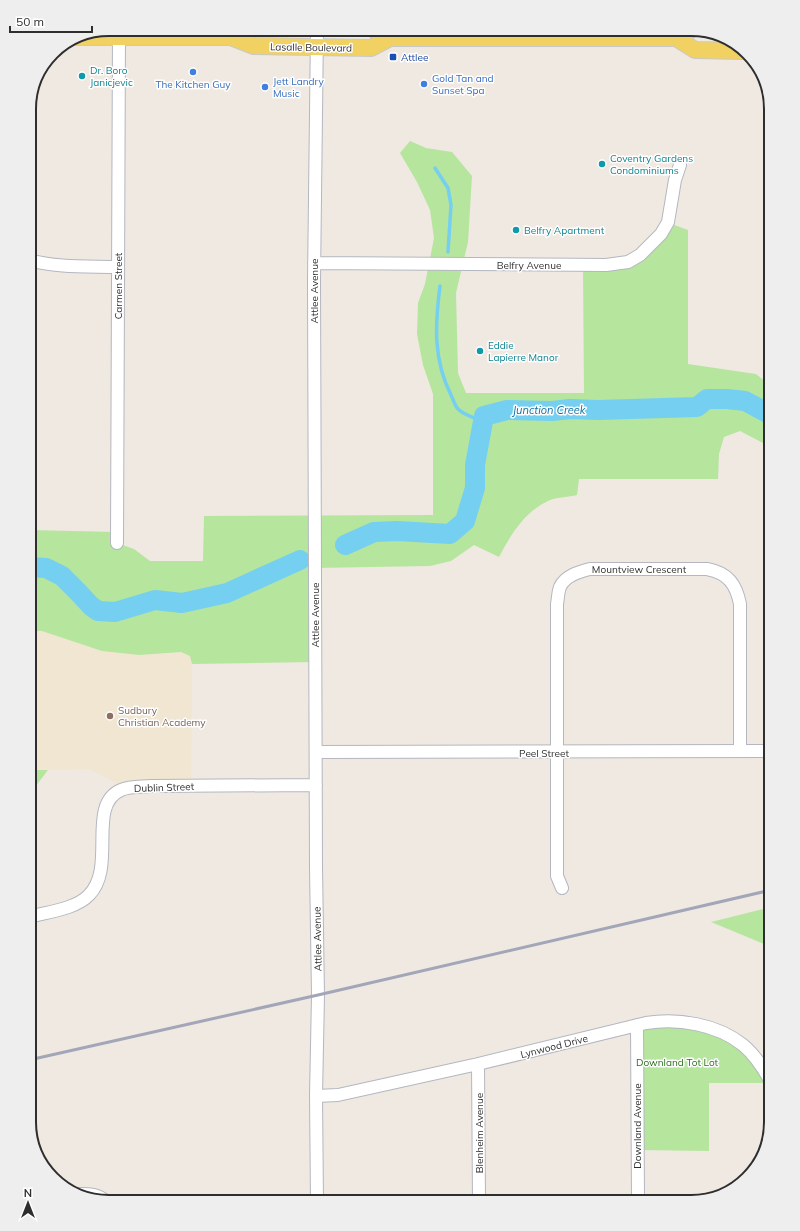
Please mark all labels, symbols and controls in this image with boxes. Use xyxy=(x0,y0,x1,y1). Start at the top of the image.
scale bar xyxy=(10,8,92,34)
text: 50 m xyxy=(16,14,44,29)
street label: Lasalle Boulevard xyxy=(270,40,352,55)
place label: Attlee xyxy=(401,51,428,64)
marker: Attlee xyxy=(388,52,398,62)
place label: Dr. Boro Janicjevic xyxy=(90,64,133,89)
marker: The Kitchen Guy xyxy=(188,67,198,77)
marker: Dr. Boro Janicjevic xyxy=(77,71,87,81)
place label: Gold Tan and Sunset Spa xyxy=(432,72,494,97)
place label: Jett Landry Music xyxy=(273,75,324,100)
place label: The Kitchen Guy xyxy=(155,78,231,91)
marker: Gold Tan and Sunset Spa xyxy=(419,79,429,89)
marker: Jett Landry Music xyxy=(260,82,270,92)
place label: Coventry Gardens Condominiums xyxy=(610,152,693,177)
marker: Coventry Gardens Condominiums xyxy=(597,159,607,169)
place label: Belfry Apartment xyxy=(524,224,605,237)
marker: Belfry Apartment xyxy=(511,225,521,235)
street label: Carmen Street xyxy=(112,252,125,319)
street label: Attlee Avenue xyxy=(308,259,321,323)
street label: Belfry Avenue xyxy=(497,259,561,272)
place label: Eddie Lapierre Manor xyxy=(488,339,559,364)
marker: Eddie Lapierre Manor xyxy=(475,346,485,356)
water label: Junction Creek xyxy=(511,403,586,417)
street label: Mountview Crescent xyxy=(592,563,687,576)
street label: Attlee Avenue xyxy=(309,583,322,647)
place label: Sudbury Christian Academy xyxy=(118,704,206,729)
marker: Sudbury Christian Academy xyxy=(105,711,115,721)
street label: Peel Street xyxy=(519,747,569,760)
street label: Dublin Street xyxy=(134,780,195,795)
street label: Attlee Avenue xyxy=(310,906,325,972)
street label: Lynwood Drive xyxy=(519,1032,589,1061)
park label: Downland Tot Lot xyxy=(636,1056,719,1069)
street label: Downland Avenue xyxy=(631,1083,644,1169)
street label: Blenheim Avenue xyxy=(473,1093,486,1173)
north arrow xyxy=(8,1183,48,1223)
text: N xyxy=(24,1186,32,1200)

